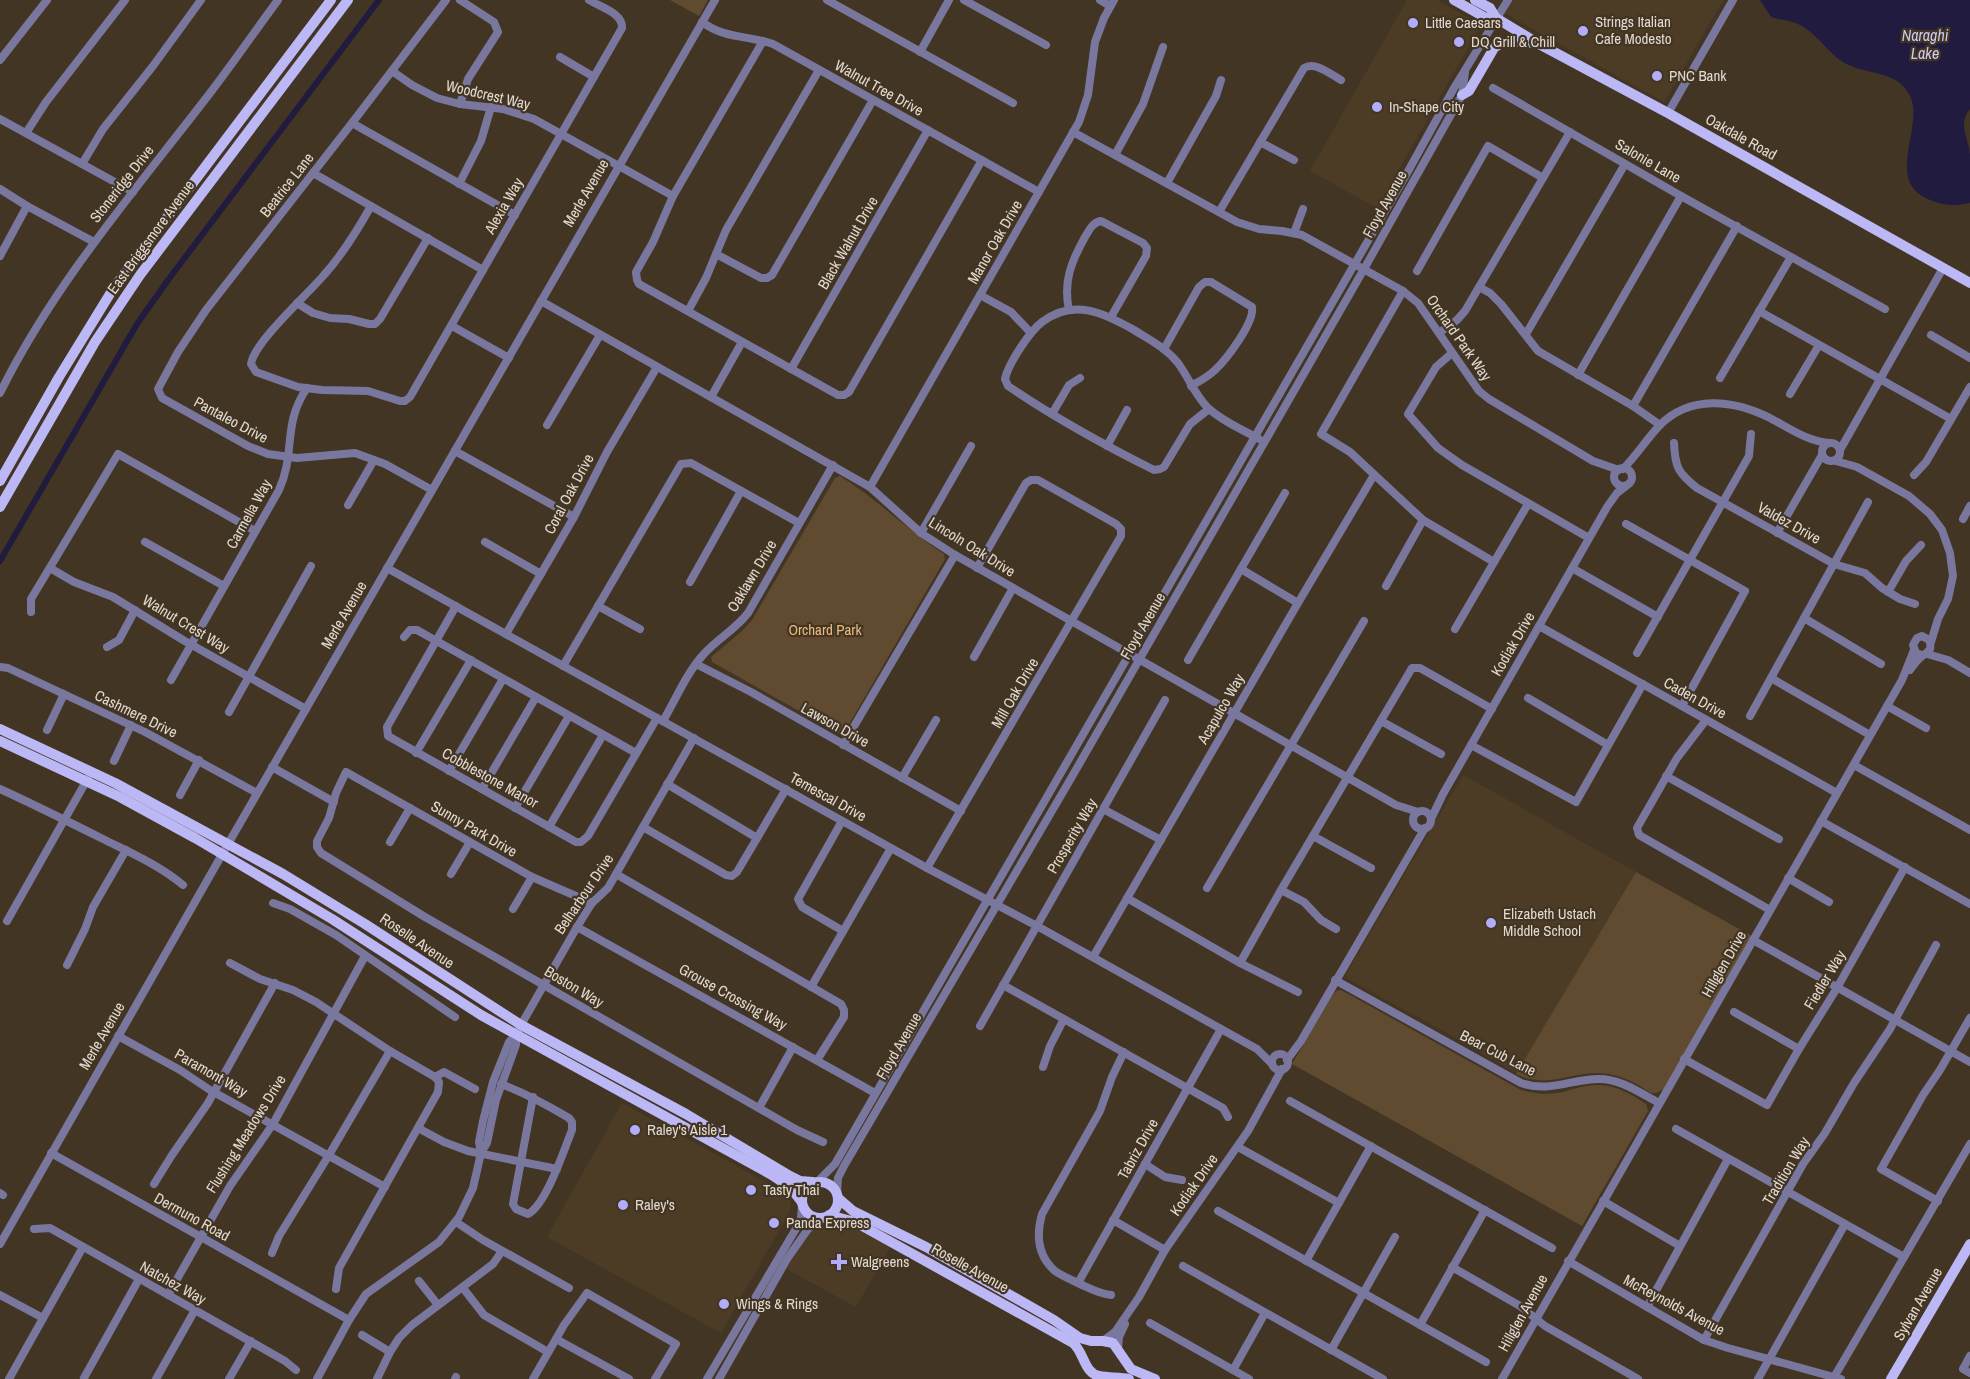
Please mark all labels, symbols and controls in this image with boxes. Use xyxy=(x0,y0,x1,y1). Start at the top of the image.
place label: Strings Italian Cafe Modesto xyxy=(1595,11,1672,49)
place label: Little Caesars xyxy=(1425,12,1501,33)
marker: Little Caesars xyxy=(1406,16,1420,30)
marker: Strings Italian Cafe Modesto xyxy=(1576,24,1590,38)
water label: Naraghi Lake xyxy=(1902,24,1949,64)
place label: DQ Grill & Chill xyxy=(1471,31,1555,52)
marker: DQ Grill & Chill xyxy=(1452,35,1466,49)
street label: Walnut Tree Drive xyxy=(831,54,928,121)
place label: PNC Bank xyxy=(1669,65,1727,86)
marker: PNC Bank xyxy=(1650,69,1664,83)
street label: Woodcrest Way xyxy=(444,75,533,115)
place label: In-Shape City xyxy=(1389,96,1465,117)
marker: In-Shape City xyxy=(1370,100,1384,114)
street label: Oakdale Road xyxy=(1702,108,1781,165)
street label: Salonie Lane xyxy=(1612,133,1685,188)
street label: Stoneridge Drive xyxy=(85,140,159,227)
street label: Beatrice Lane xyxy=(255,148,319,221)
street label: Merle Avenue xyxy=(558,155,613,230)
street label: Floyd Avenue xyxy=(1357,166,1412,241)
street label: Alexia Way xyxy=(479,173,529,239)
street label: East Briggsmore Avenue xyxy=(102,175,199,298)
street label: Black Walnut Drive xyxy=(812,192,883,293)
street label: Manor Oak Drive xyxy=(962,196,1027,288)
street label: Orchard Park Way xyxy=(1422,290,1497,386)
street label: Pantaleo Drive xyxy=(190,391,272,448)
street label: Coral Oak Drive xyxy=(539,450,599,538)
street label: Carmella Way xyxy=(221,474,277,552)
street label: Valdez Drive xyxy=(1754,497,1825,549)
street label: Lincoln Oak Drive xyxy=(925,512,1020,582)
street label: Oaklawn Drive xyxy=(722,536,781,616)
street label: Merle Avenue xyxy=(316,577,371,652)
street label: Floyd Avenue xyxy=(1115,588,1170,663)
street label: Walnut Crest Way xyxy=(139,589,234,658)
street label: Kodiak Drive xyxy=(1486,608,1540,680)
park label: Orchard Park xyxy=(788,619,862,640)
street label: Mill Oak Drive xyxy=(986,654,1043,732)
street label: Acapulco Way xyxy=(1191,669,1250,749)
street label: Caden Drive xyxy=(1660,672,1731,724)
street label: Cashmere Drive xyxy=(91,684,181,743)
street label: Lawson Drive xyxy=(797,697,873,752)
street label: Cobblestone Manor xyxy=(438,742,542,813)
street label: Temescal Drive xyxy=(786,767,871,826)
street label: Prosperity Way xyxy=(1042,794,1102,877)
street label: Sunny Park Drive xyxy=(427,795,521,862)
street label: Belharbour Drive xyxy=(549,849,618,938)
place label: Elizabeth Ustach Middle School xyxy=(1503,903,1596,941)
street label: Roselle Avenue xyxy=(376,908,459,973)
marker: Elizabeth Ustach Middle School xyxy=(1484,916,1498,930)
street label: Hillglen Drive xyxy=(1696,926,1751,1001)
street label: Fiedler Way xyxy=(1799,945,1851,1013)
street label: Grouse Crossing Way xyxy=(675,958,792,1035)
street label: Boston Way xyxy=(541,961,609,1013)
street label: Merle Avenue xyxy=(74,998,129,1073)
street label: Floyd Avenue xyxy=(871,1008,926,1083)
street label: Bear Cub Lane xyxy=(1457,1024,1540,1081)
street label: Paramont Way xyxy=(171,1043,252,1102)
street label: Flushing Meadows Drive xyxy=(201,1070,291,1197)
street label: Tabriz Drive xyxy=(1112,1114,1163,1183)
place label: Raley's Aisle 1 xyxy=(647,1119,727,1140)
marker: Raley's Aisle 1 xyxy=(628,1123,642,1137)
street label: Tradition Way xyxy=(1757,1132,1815,1209)
street label: Kodiak Drive xyxy=(1165,1149,1223,1220)
place label: Tasty Thai xyxy=(763,1179,820,1200)
marker: Tasty Thai xyxy=(744,1183,758,1197)
street label: Dermuno Road xyxy=(151,1187,234,1246)
place label: Raley's xyxy=(635,1194,675,1215)
marker: Raley's xyxy=(616,1198,630,1212)
place label: Panda Express xyxy=(786,1212,869,1233)
marker: Panda Express xyxy=(767,1216,781,1230)
street label: Roselle Avenue xyxy=(928,1238,1013,1297)
place label: Walgreens xyxy=(851,1251,909,1272)
marker: Walgreens xyxy=(832,1255,846,1269)
street label: Natchez Way xyxy=(136,1256,211,1310)
street label: Sylvan Avenue xyxy=(1888,1263,1947,1344)
street label: McReynolds Avenue xyxy=(1620,1269,1729,1340)
street label: Hillglen Avenue xyxy=(1493,1270,1552,1355)
place label: Wings & Rings xyxy=(736,1293,818,1314)
marker: Wings & Rings xyxy=(717,1297,731,1311)

